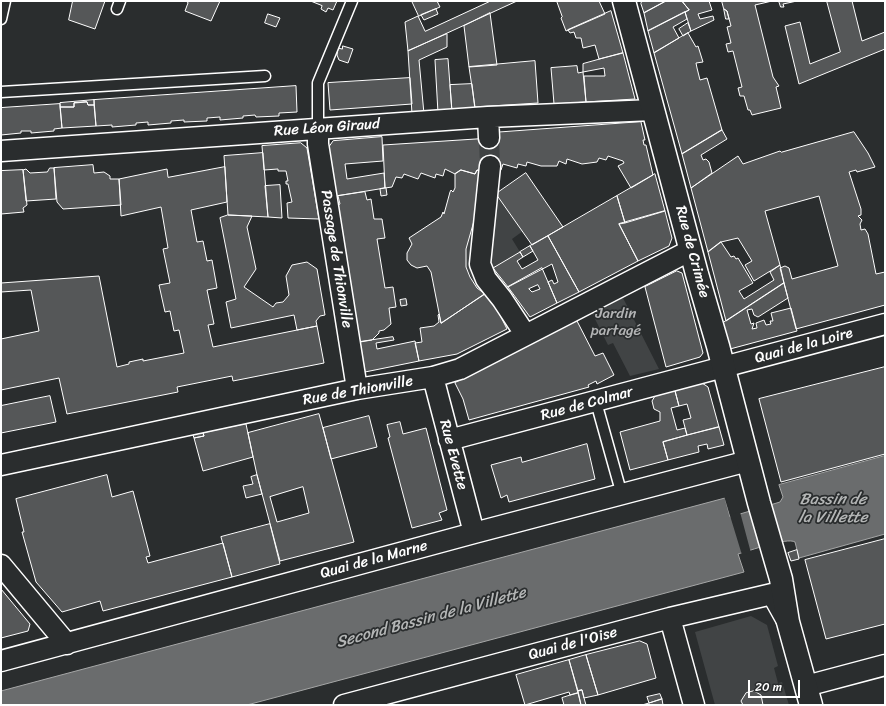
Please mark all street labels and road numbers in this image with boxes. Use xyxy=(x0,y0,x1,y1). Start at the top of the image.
street label: Rue Léon Giraud xyxy=(273,115,381,141)
street label: Passage de Thionville xyxy=(316,189,356,329)
street label: Rue de Crimée xyxy=(671,204,713,300)
street label: Quai de la Loire xyxy=(753,324,855,368)
street label: Rue de Thionville xyxy=(301,372,415,410)
street label: Rue de Colmar xyxy=(539,383,635,425)
street label: Rue Evette xyxy=(435,418,471,492)
street label: Quai de la Marne xyxy=(318,537,430,583)
street label: Quai de l'Oise xyxy=(527,624,619,664)

